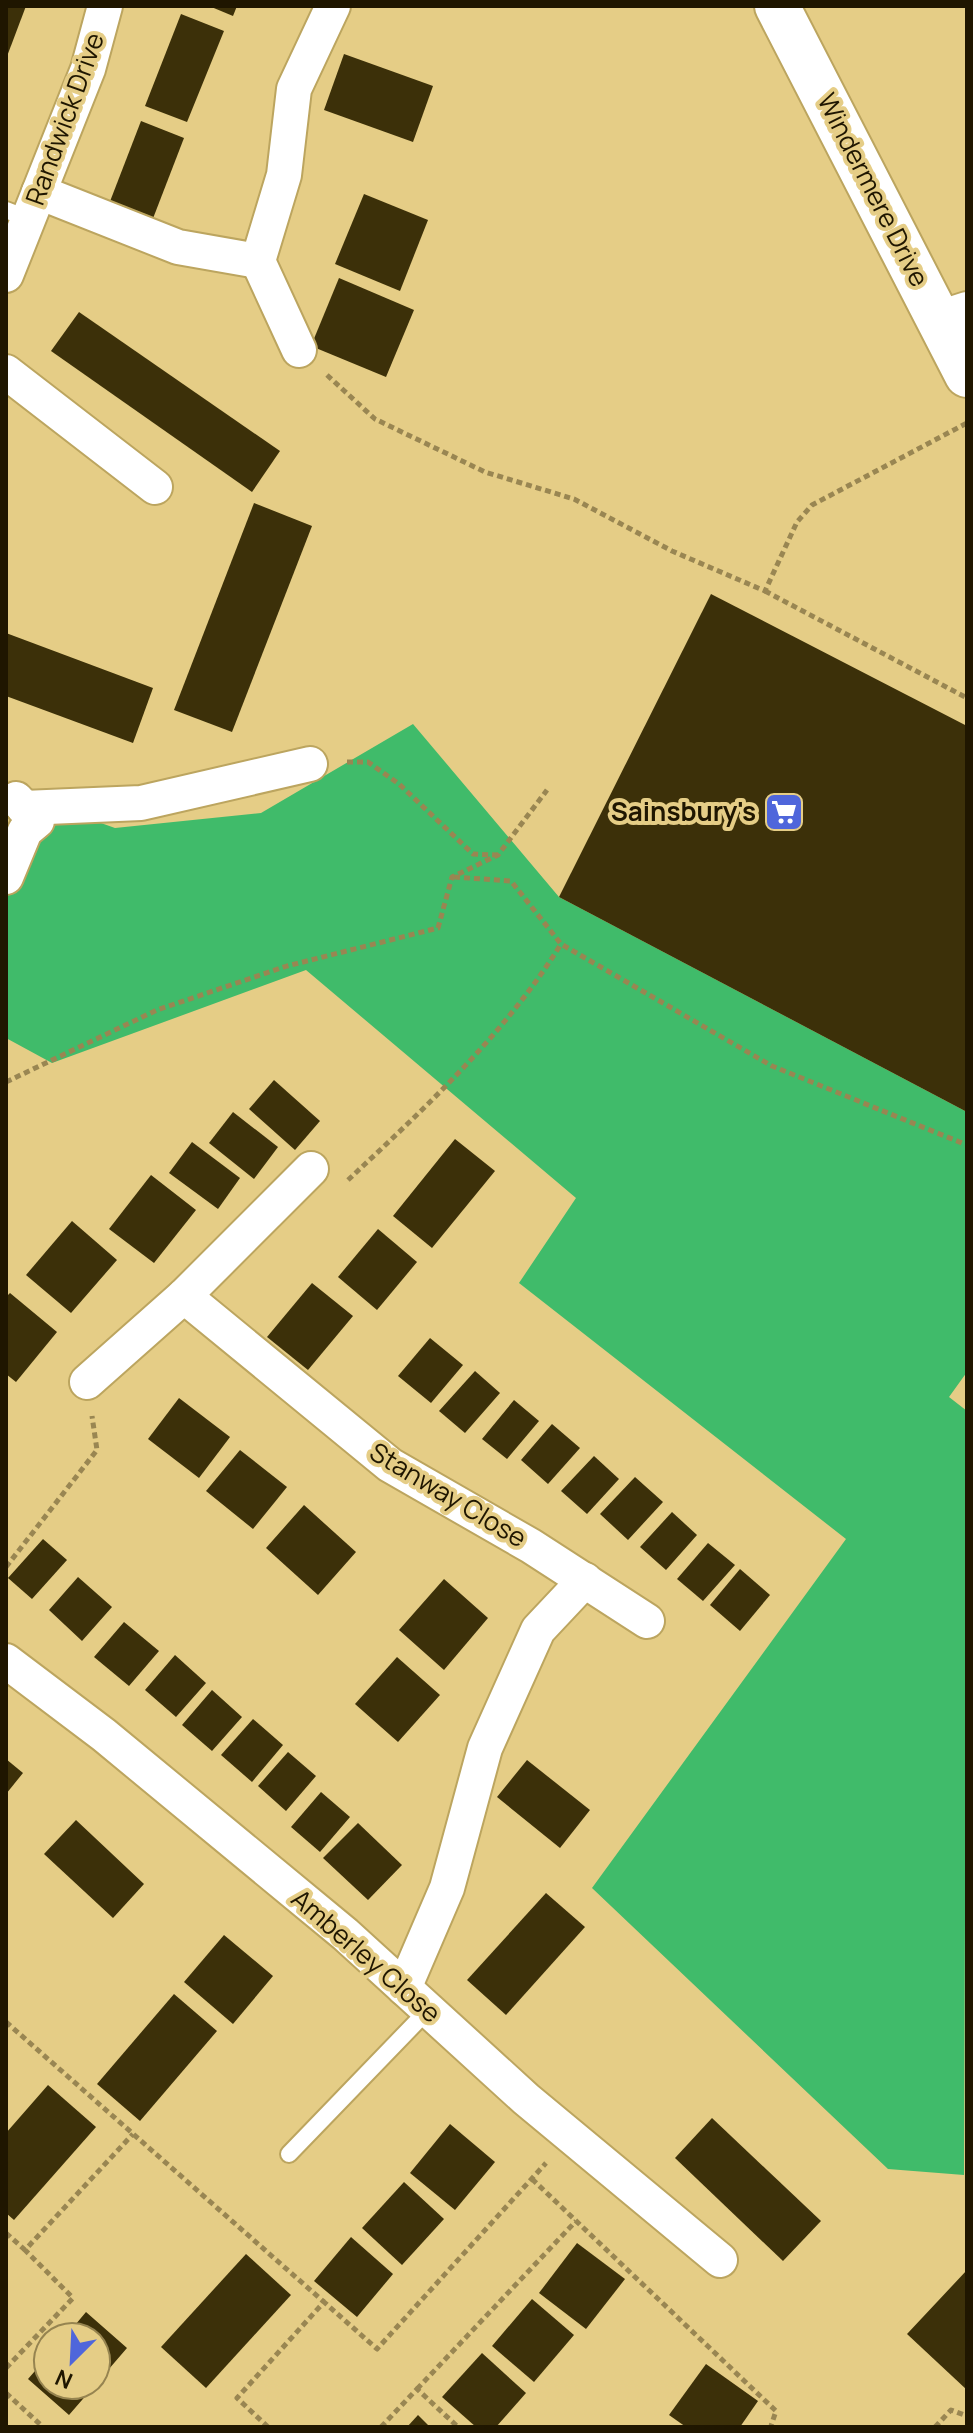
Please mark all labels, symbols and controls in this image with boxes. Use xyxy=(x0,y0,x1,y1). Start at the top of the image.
street label: Randwick Drive xyxy=(16,28,112,210)
street label: Windermere Drive xyxy=(810,87,938,292)
supermarket icon: Sainsbury's xyxy=(763,791,805,833)
place label: Sainsbury's xyxy=(611,793,756,829)
street label: Stanway Close xyxy=(363,1433,534,1555)
street label: Amberley Close xyxy=(284,1880,449,2030)
north arrow xyxy=(32,2321,112,2401)
text: N xyxy=(51,2362,77,2396)

